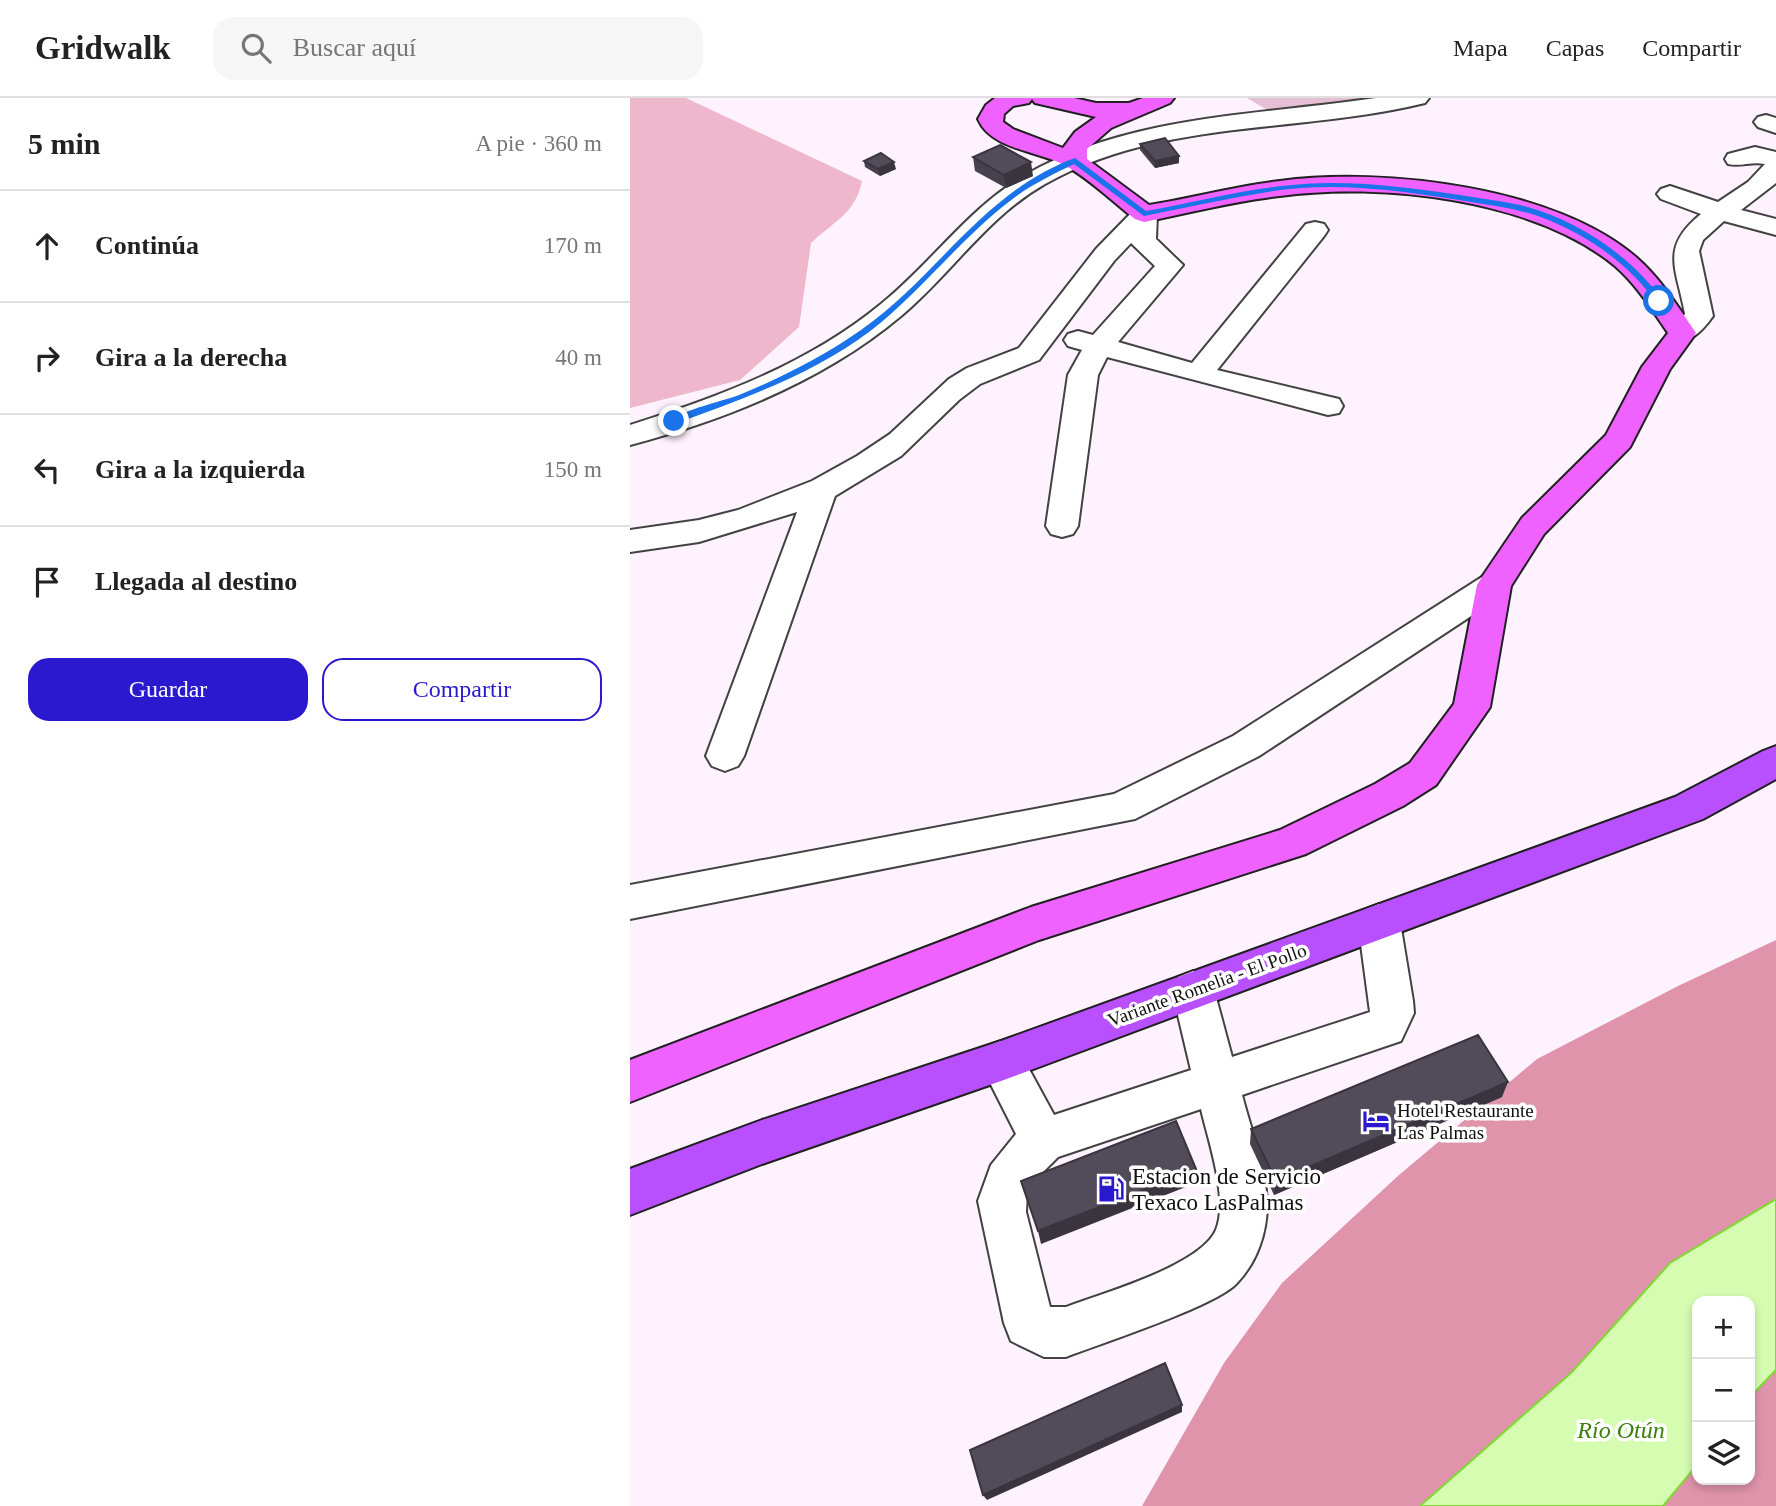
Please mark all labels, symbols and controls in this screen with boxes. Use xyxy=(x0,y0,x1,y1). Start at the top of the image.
search box xyxy=(213,17,703,80)
icon: search xyxy=(237,29,275,67)
text: Gridwalk xyxy=(35,30,171,66)
text: Buscar aquí xyxy=(293,33,416,62)
text: Mapa xyxy=(1453,35,1508,61)
text: Capas xyxy=(1546,35,1604,61)
text: Compartir xyxy=(1642,35,1741,61)
text: 5 min xyxy=(28,127,101,160)
text: A pie · 360 m xyxy=(476,131,602,156)
icon: ahead xyxy=(28,227,66,265)
text: Continúa xyxy=(95,231,199,260)
text: 170 m xyxy=(544,233,602,258)
route start xyxy=(1643,285,1674,316)
icon: right xyxy=(28,339,66,377)
text: Gira a la derecha xyxy=(95,343,287,372)
text: 40 m xyxy=(555,345,602,370)
route end xyxy=(658,405,689,436)
icon: left xyxy=(28,451,66,489)
text: Gira a la izquierda xyxy=(95,455,305,484)
text: 150 m xyxy=(544,457,602,482)
icon: arrive xyxy=(28,563,66,601)
text: Llegada al destino xyxy=(95,567,297,596)
button: Guardar xyxy=(28,658,308,721)
button: Compartir xyxy=(322,658,602,721)
street label: Variante Romelia - El Pollo xyxy=(1105,939,1309,1031)
place label: Hotel Restaurante Las Palmas xyxy=(1397,1100,1534,1143)
hotel icon: Hotel Restaurante Las Palmas xyxy=(1361,1106,1391,1136)
place label: Estacion de Servicio Texaco LasPalmas xyxy=(1132,1164,1321,1215)
fuel station icon: Estacion de Servicio Texaco LasPalmas xyxy=(1096,1174,1126,1204)
map controls xyxy=(1692,1296,1755,1485)
button: + xyxy=(1692,1296,1755,1359)
button: − xyxy=(1692,1359,1755,1422)
water label: Río Otún xyxy=(1576,1417,1665,1443)
button: layers xyxy=(1692,1422,1755,1485)

